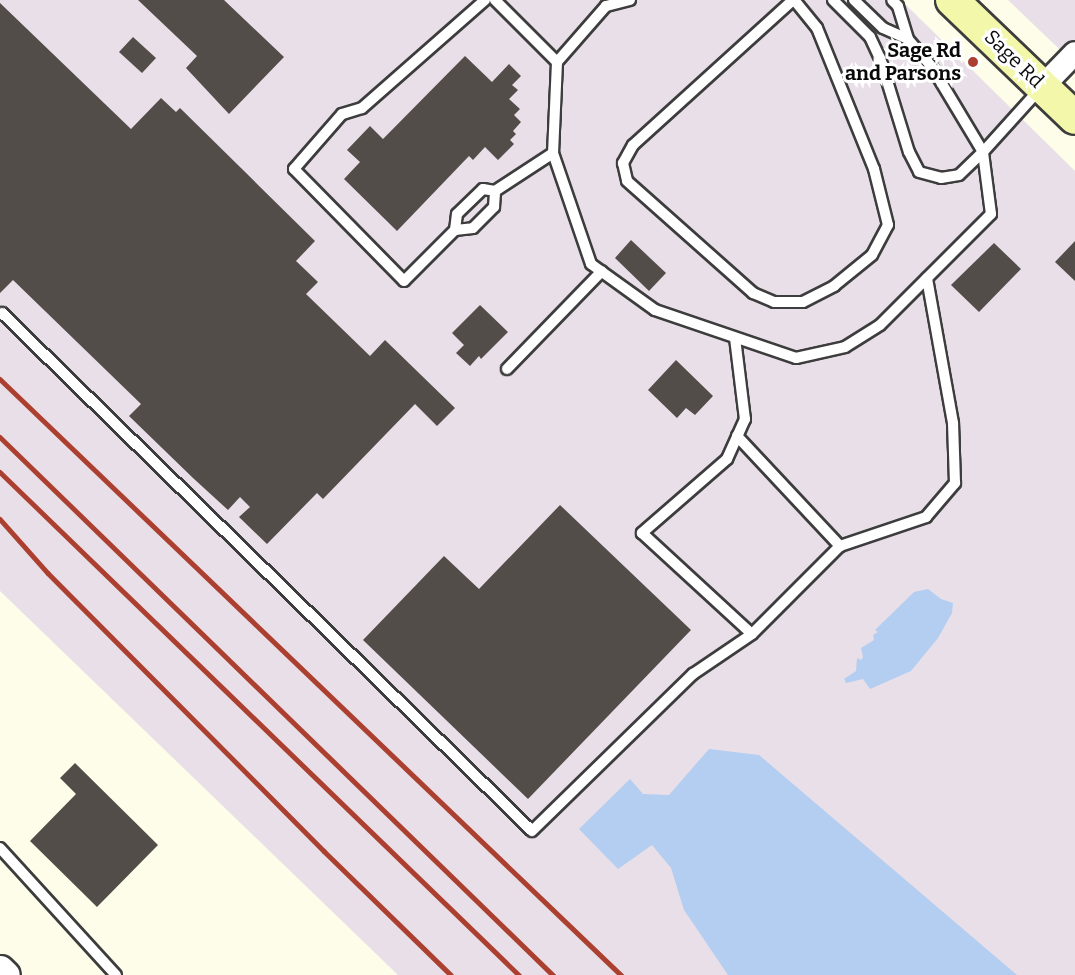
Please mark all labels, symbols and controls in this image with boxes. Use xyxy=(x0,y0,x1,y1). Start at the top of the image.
street label: Sage Rd xyxy=(979,25,1049,93)
place label: Sage Rd and Parsons xyxy=(845,39,961,86)
marker: Sage Rd and Parsons xyxy=(966,55,980,69)

